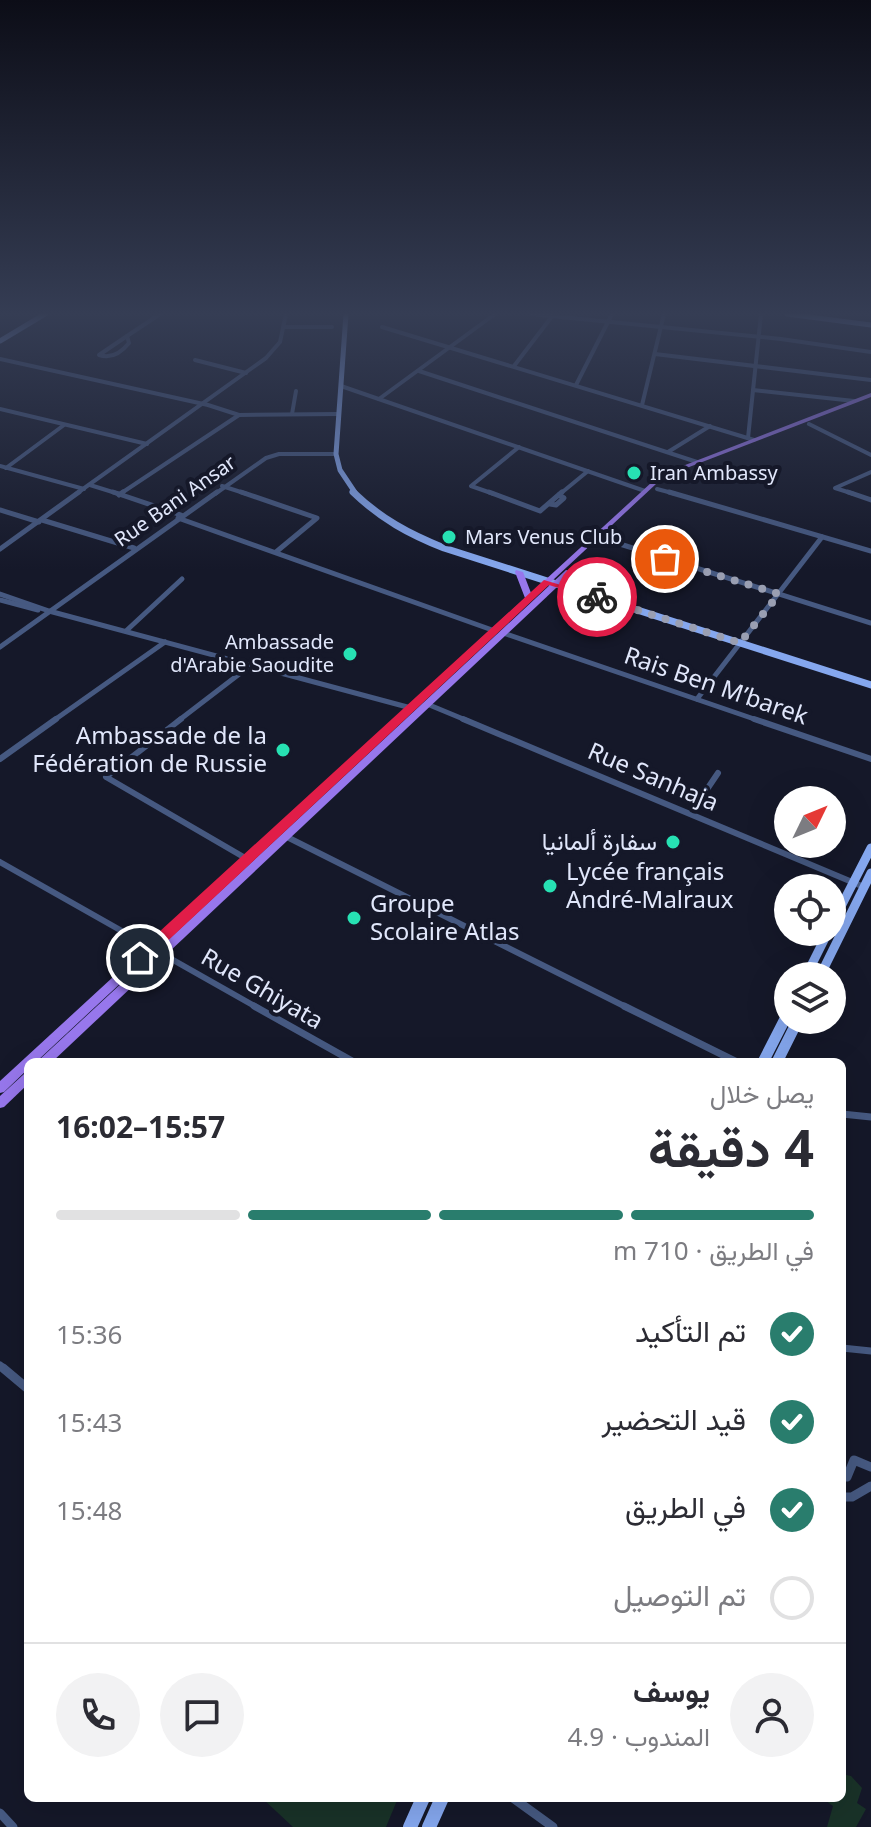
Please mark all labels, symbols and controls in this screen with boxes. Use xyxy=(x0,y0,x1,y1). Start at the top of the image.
street label: Rue Bani Ansar xyxy=(109,449,241,552)
place label: Iran Ambassy xyxy=(650,459,779,486)
marker: Iran Ambassy xyxy=(625,464,643,482)
place label: Mars Venus Club xyxy=(465,523,622,550)
pin xyxy=(631,525,699,593)
marker: Mars Venus Club xyxy=(440,528,458,546)
icon: bag xyxy=(643,537,687,581)
courier xyxy=(557,557,637,637)
icon: bike xyxy=(575,575,619,619)
place label: Ambassade d'Arabie Saoudite xyxy=(170,628,334,678)
street label: Rais Ben M’barek xyxy=(620,638,813,732)
marker: Ambassade d'Arabie Saoudite xyxy=(341,645,359,663)
place label: Ambassade de la Fédération de Russie xyxy=(32,718,267,779)
street label: Rue Sanhaja xyxy=(583,733,724,818)
marker: Ambassade de la Fédération de Russie xyxy=(274,741,292,759)
north arrow xyxy=(774,786,846,858)
map controls xyxy=(774,786,846,1034)
place label: سفارة ألمانيا xyxy=(542,824,657,857)
marker: سفارة ألمانيا xyxy=(664,833,682,851)
place label: Lycée français André-Malraux xyxy=(566,854,734,915)
button: locate xyxy=(774,874,846,946)
marker: Lycée français André-Malraux xyxy=(541,877,559,895)
place label: Groupe Scolaire Atlas xyxy=(370,886,519,947)
marker: Groupe Scolaire Atlas xyxy=(345,909,363,927)
pin xyxy=(106,924,174,992)
icon: home xyxy=(118,936,162,980)
street label: Rue Ghiyata xyxy=(196,939,330,1036)
button: layers xyxy=(774,962,846,1034)
text: يصل خلال xyxy=(710,1075,814,1111)
text: 15:57–16:02 xyxy=(56,1106,225,1147)
text: 4 دقيقة xyxy=(648,1111,814,1182)
text: في الطريق · 710 m xyxy=(613,1232,814,1268)
text: تم التأكيد xyxy=(635,1310,746,1351)
icon: check xyxy=(770,1312,814,1356)
text: 15:36 xyxy=(56,1316,122,1352)
text: قيد التحضير xyxy=(602,1398,746,1439)
icon: check xyxy=(770,1400,814,1444)
text: 15:43 xyxy=(56,1404,122,1440)
text: في الطريق xyxy=(625,1486,746,1527)
icon: check xyxy=(770,1488,814,1532)
text: 15:48 xyxy=(56,1492,122,1528)
text: تم التوصيل xyxy=(613,1574,746,1615)
text: يوسف xyxy=(633,1670,710,1711)
button: phone xyxy=(56,1673,140,1757)
button: chat xyxy=(160,1673,244,1757)
button: person xyxy=(730,1673,814,1757)
text: المندوب · 4.9 xyxy=(567,1718,710,1754)

